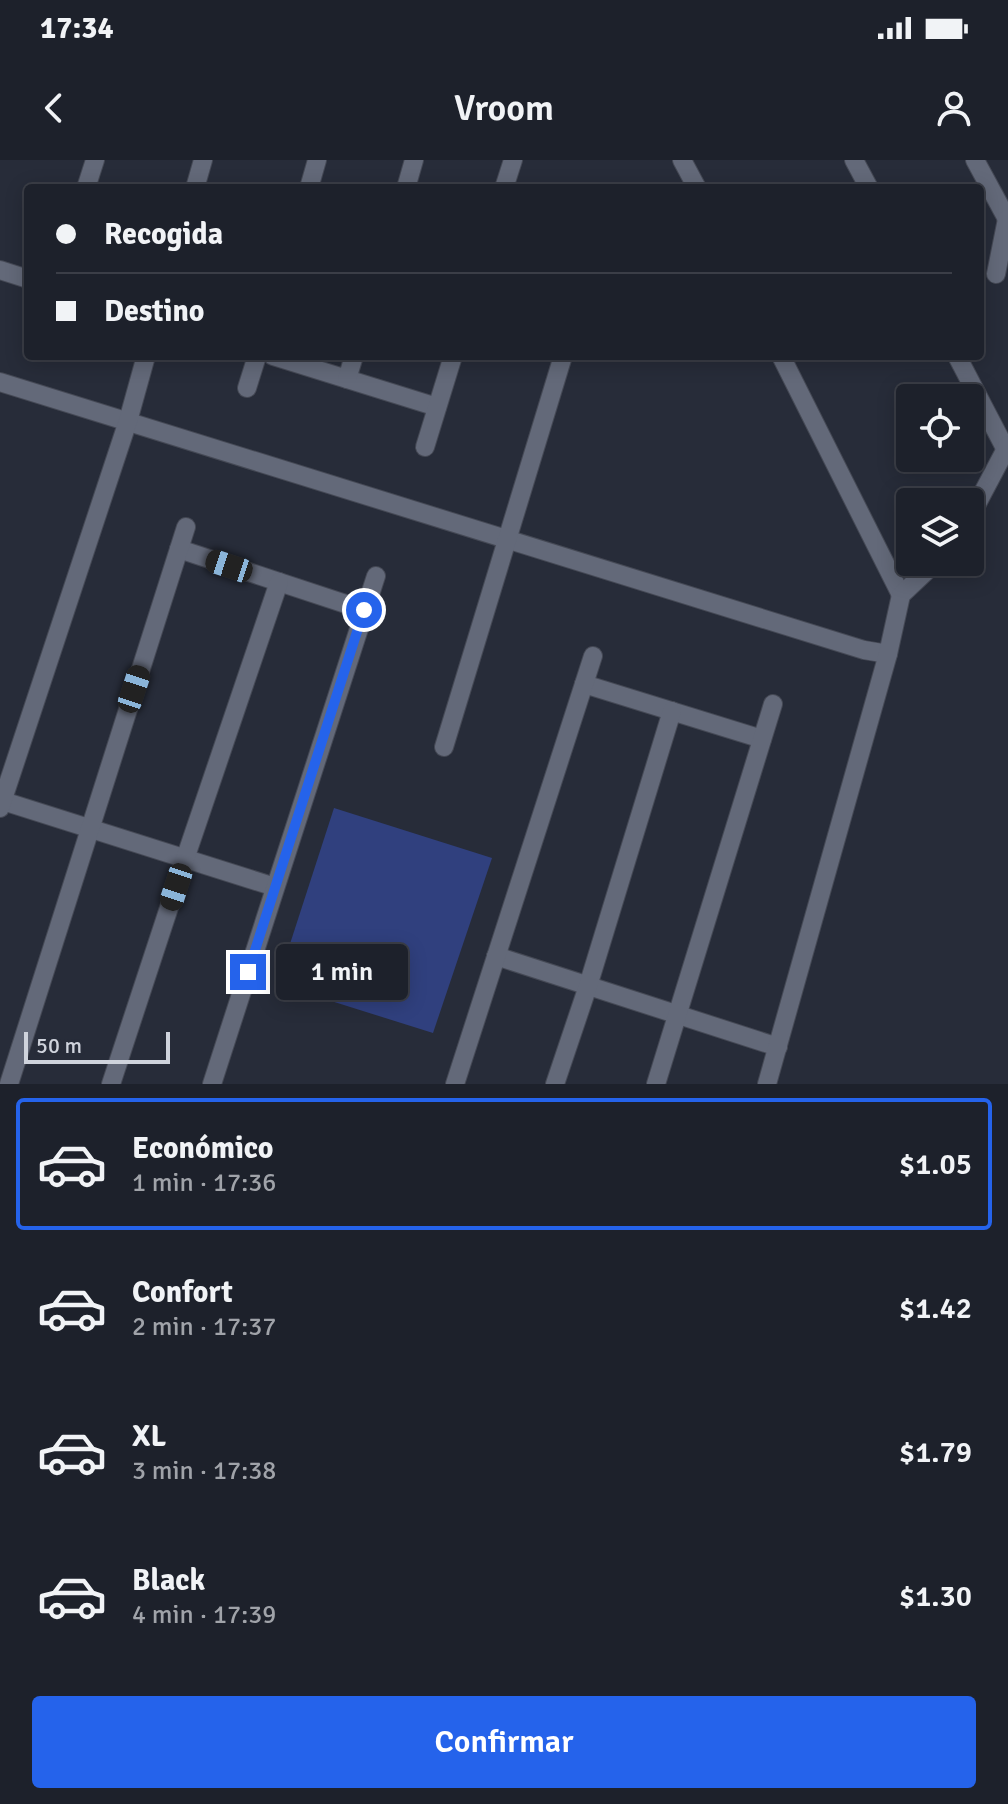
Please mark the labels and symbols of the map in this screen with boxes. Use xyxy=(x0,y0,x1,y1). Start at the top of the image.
car xyxy=(202,547,256,585)
route start xyxy=(346,592,382,628)
car xyxy=(115,662,153,716)
car xyxy=(157,860,195,914)
callout: 1 min xyxy=(276,944,408,1000)
route end xyxy=(230,954,266,990)
scale bar xyxy=(24,1028,170,1064)

